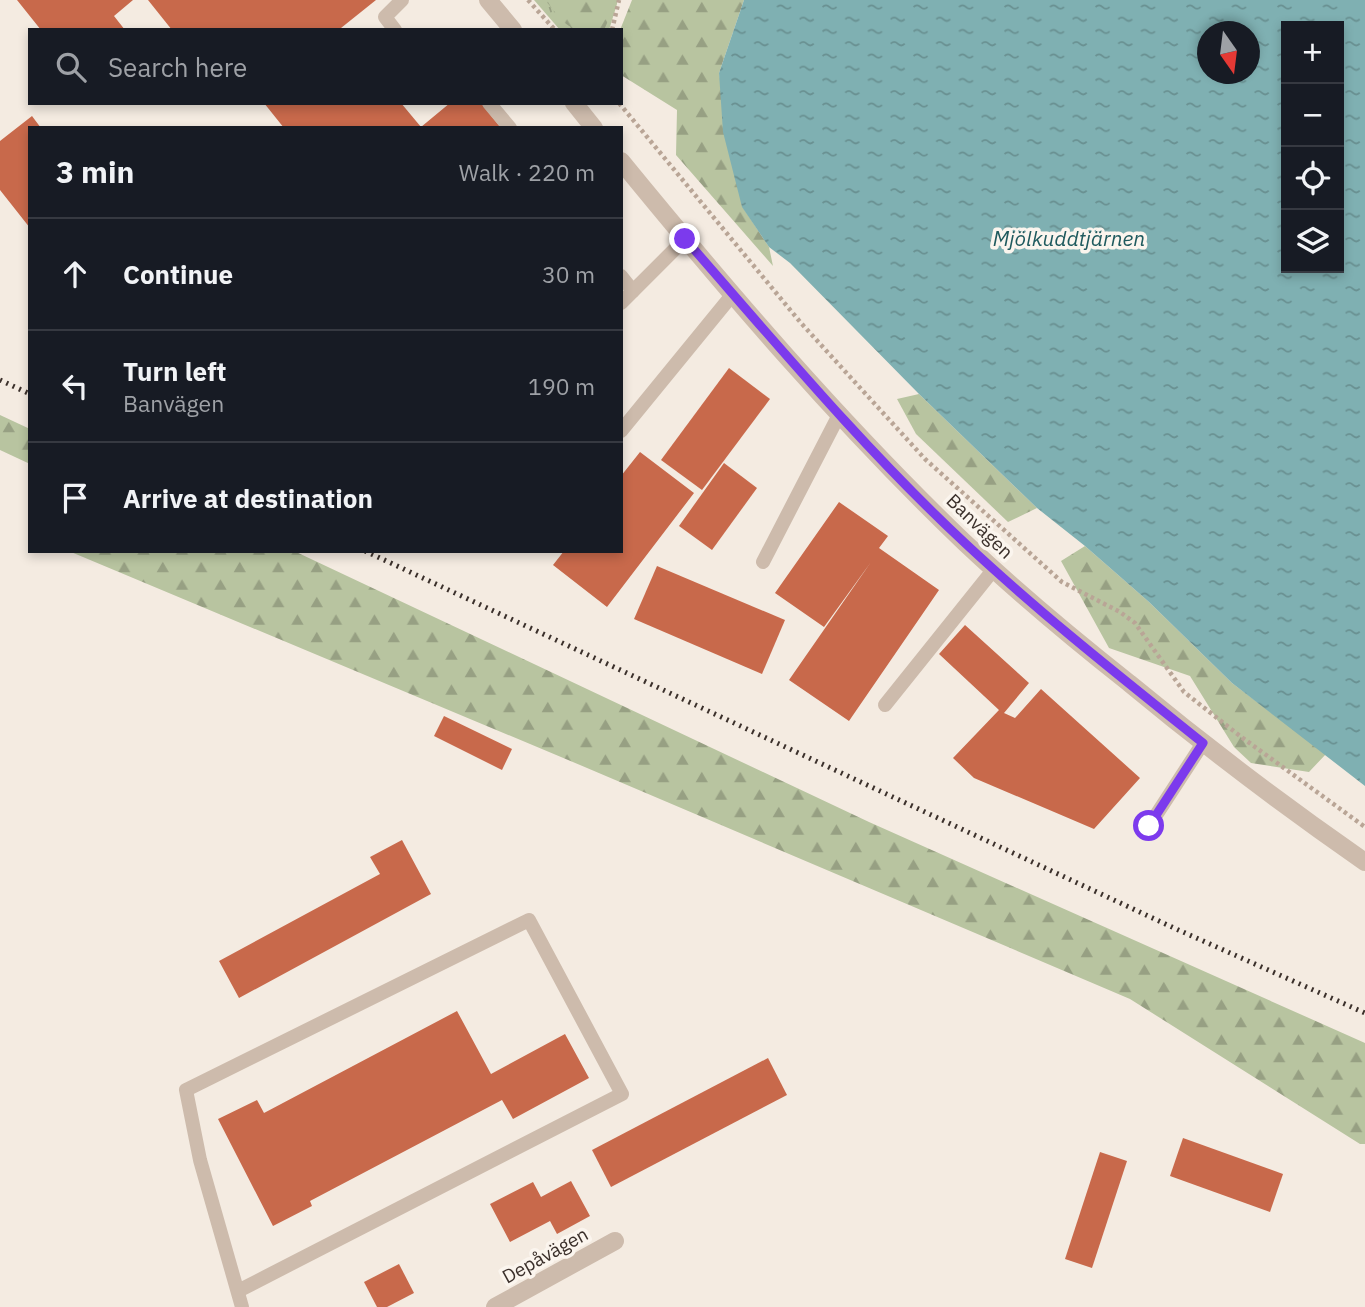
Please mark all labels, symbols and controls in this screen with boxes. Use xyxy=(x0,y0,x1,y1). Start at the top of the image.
north arrow xyxy=(1197,21,1260,84)
map controls xyxy=(1281,21,1344,273)
button: + xyxy=(1281,21,1344,84)
search box xyxy=(28,28,623,105)
icon: search xyxy=(52,48,90,86)
text: Search here xyxy=(108,50,247,84)
button: − xyxy=(1281,84,1344,147)
button: locate xyxy=(1281,147,1344,210)
text: 3 min xyxy=(56,152,134,191)
text: Walk · 220 m xyxy=(459,157,595,187)
button: layers xyxy=(1281,210,1344,273)
route end xyxy=(669,223,700,254)
water label: Mjölkuddtjärnen xyxy=(993,224,1145,252)
icon: ahead xyxy=(56,255,94,293)
text: Continue xyxy=(123,257,233,291)
text: 30 m xyxy=(542,259,595,289)
text: Turn left xyxy=(123,354,226,388)
icon: left xyxy=(56,367,94,405)
text: 190 m xyxy=(528,371,595,401)
text: Banvägen xyxy=(123,388,224,418)
icon: arrive xyxy=(56,479,94,517)
text: Arrive at destination xyxy=(123,481,373,515)
street label: Banvägen xyxy=(942,488,1018,564)
route start xyxy=(1133,810,1164,841)
street label: Depåvägen xyxy=(498,1222,592,1288)

